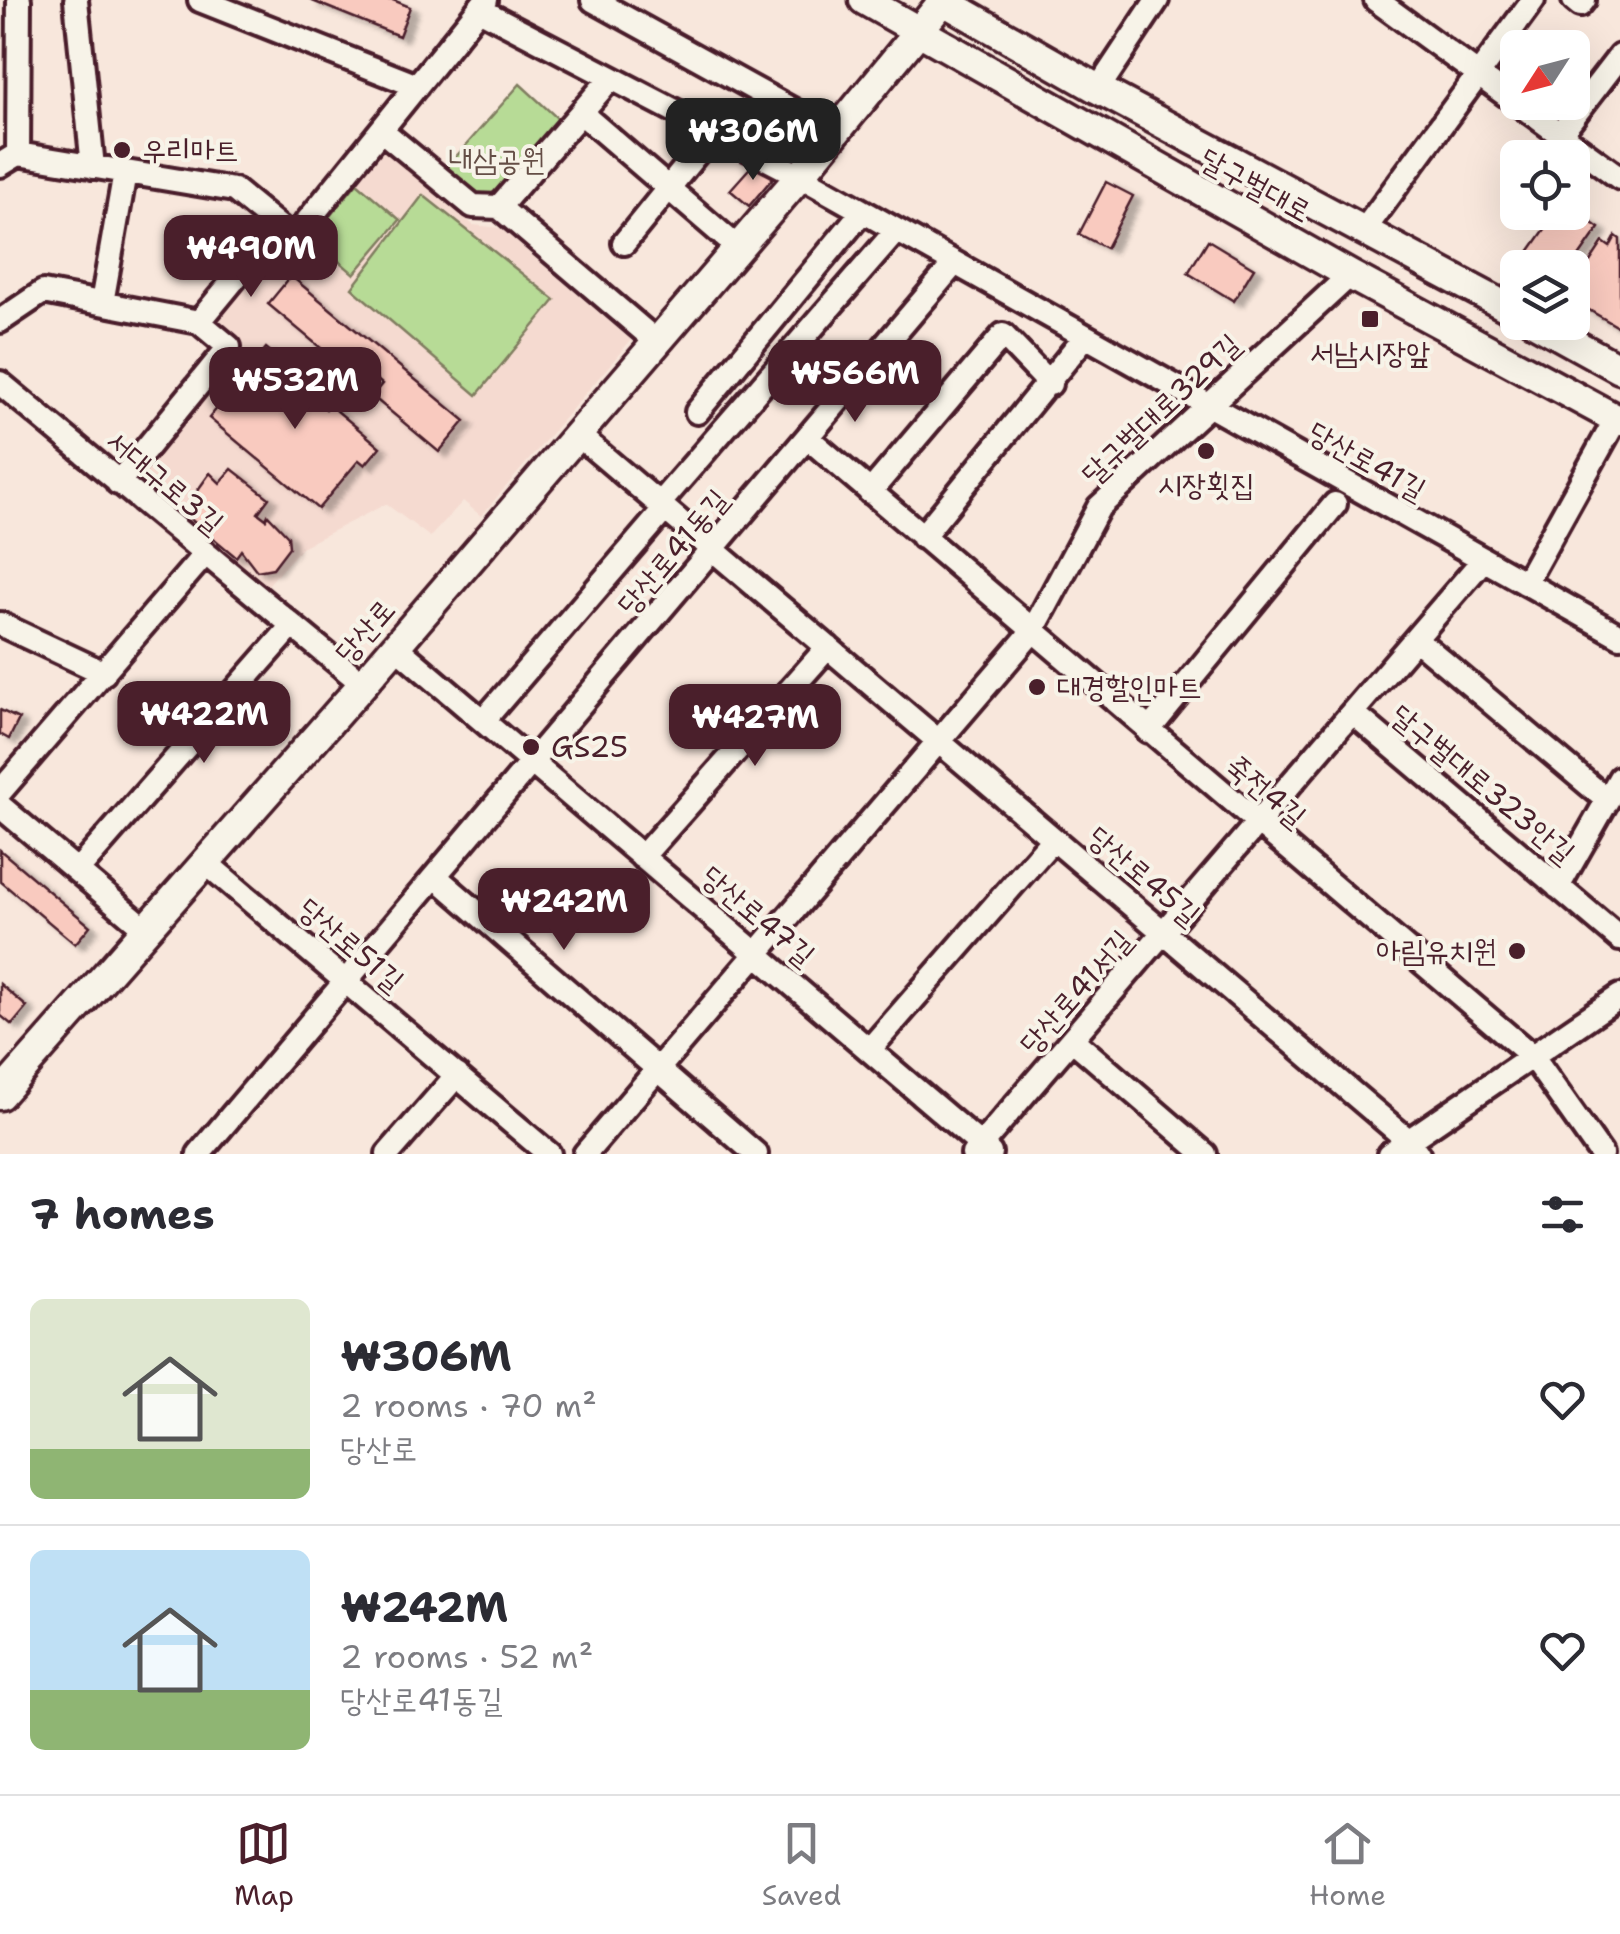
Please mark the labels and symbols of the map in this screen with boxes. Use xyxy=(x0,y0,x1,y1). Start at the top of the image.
north arrow xyxy=(1500,30,1590,120)
pin: ₩306M xyxy=(683,98,823,183)
place label: 우리마트 xyxy=(142,129,239,170)
street label: 달구벌대로 xyxy=(1194,137,1319,232)
marker: 우리마트 xyxy=(111,139,133,161)
park label: 내삼공원 xyxy=(449,139,545,180)
pin: ₩490M xyxy=(181,215,321,300)
marker: 서남시장앞 xyxy=(1359,308,1381,330)
street label: 달구벌대로329길 xyxy=(1072,324,1249,493)
place label: 서남시장앞 xyxy=(1310,332,1430,373)
pin: ₩566M xyxy=(785,340,925,425)
pin: ₩532M xyxy=(225,347,365,432)
street label: 당산로41길 xyxy=(1301,411,1433,510)
street label: 서대구로3길 xyxy=(98,420,233,543)
marker: 시장횟집 xyxy=(1195,440,1217,462)
place label: 시장횟집 xyxy=(1158,464,1254,505)
street label: 당산로41동길 xyxy=(608,480,737,623)
street label: 당산로 xyxy=(325,590,404,671)
place label: 대경할인마트 xyxy=(1057,666,1202,707)
marker: 대경할인마트 xyxy=(1026,676,1048,698)
pin: ₩422M xyxy=(134,681,274,766)
pin: ₩427M xyxy=(685,684,825,769)
street label: 달구벌대로323안길 xyxy=(1383,694,1584,873)
place label: GS25 xyxy=(551,726,628,767)
marker: GS25 xyxy=(520,736,542,758)
street label: 죽전4길 xyxy=(1217,745,1315,836)
street label: 당산로45길 xyxy=(1079,817,1209,935)
street label: 당산로47길 xyxy=(693,856,824,975)
pin: ₩242M xyxy=(494,868,634,953)
street label: 당산로51길 xyxy=(290,888,413,1001)
street label: 당산로41서길 xyxy=(1010,921,1141,1063)
place label: 아림유치원 xyxy=(1376,930,1497,971)
marker: 아림유치원 xyxy=(1506,940,1528,962)

